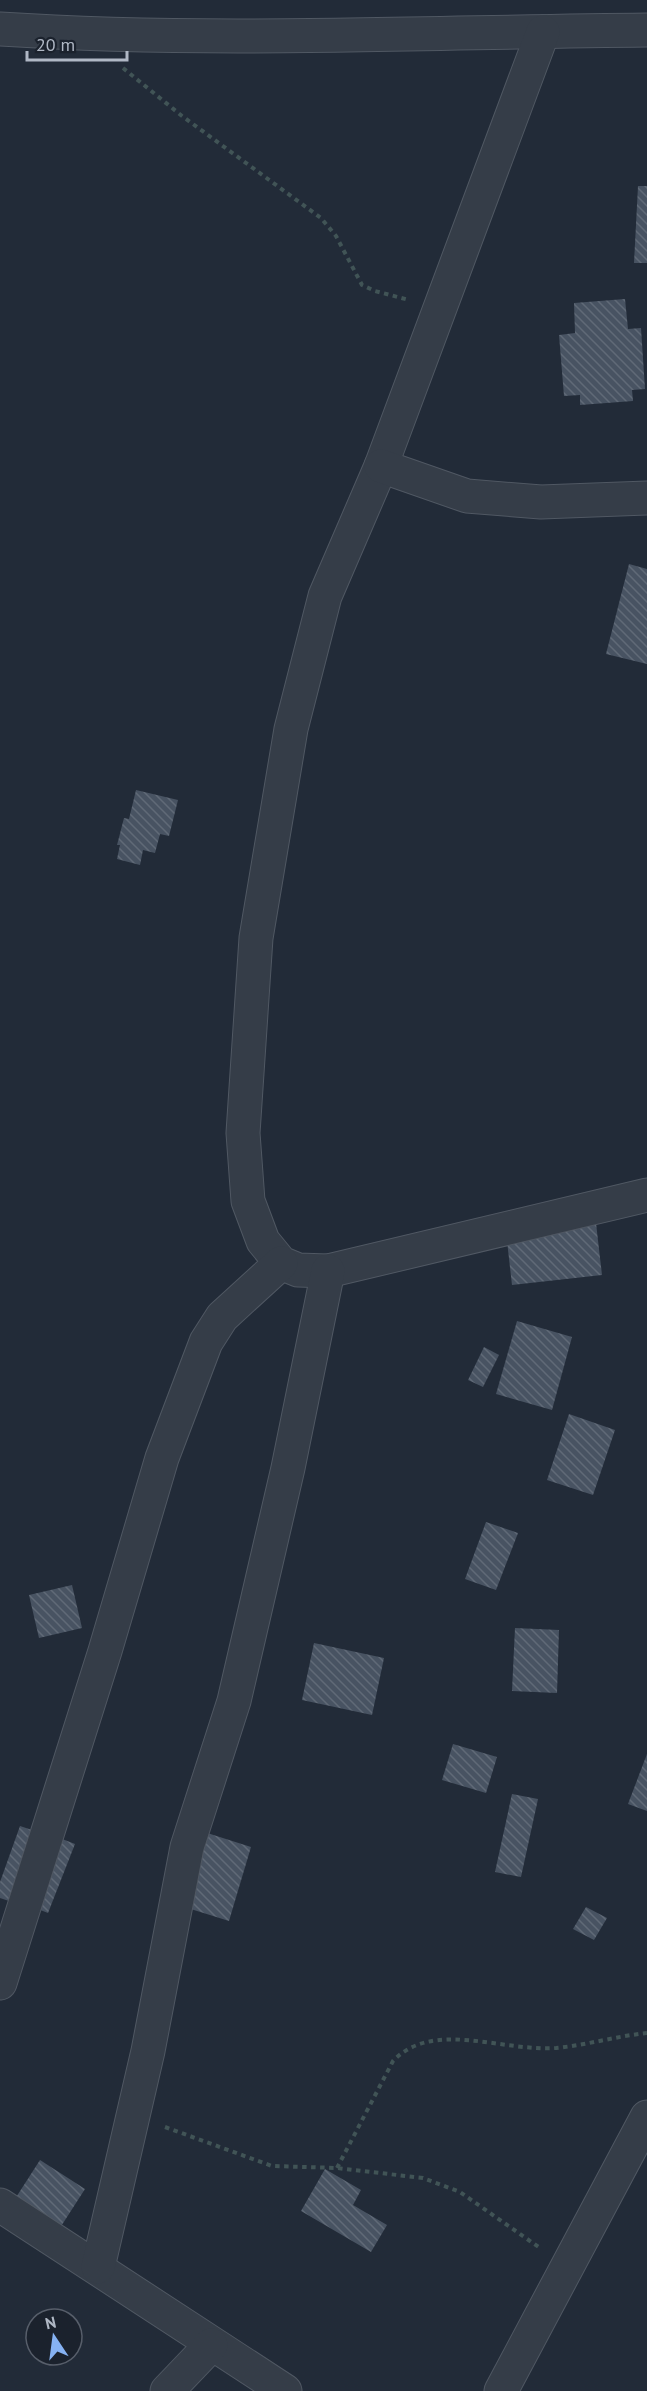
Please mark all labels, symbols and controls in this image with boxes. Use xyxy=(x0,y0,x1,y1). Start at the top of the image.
scale bar xyxy=(27,24,128,62)
text: 20 m xyxy=(36,33,75,56)
north arrow xyxy=(24,2307,84,2367)
text: N xyxy=(43,2311,58,2333)

